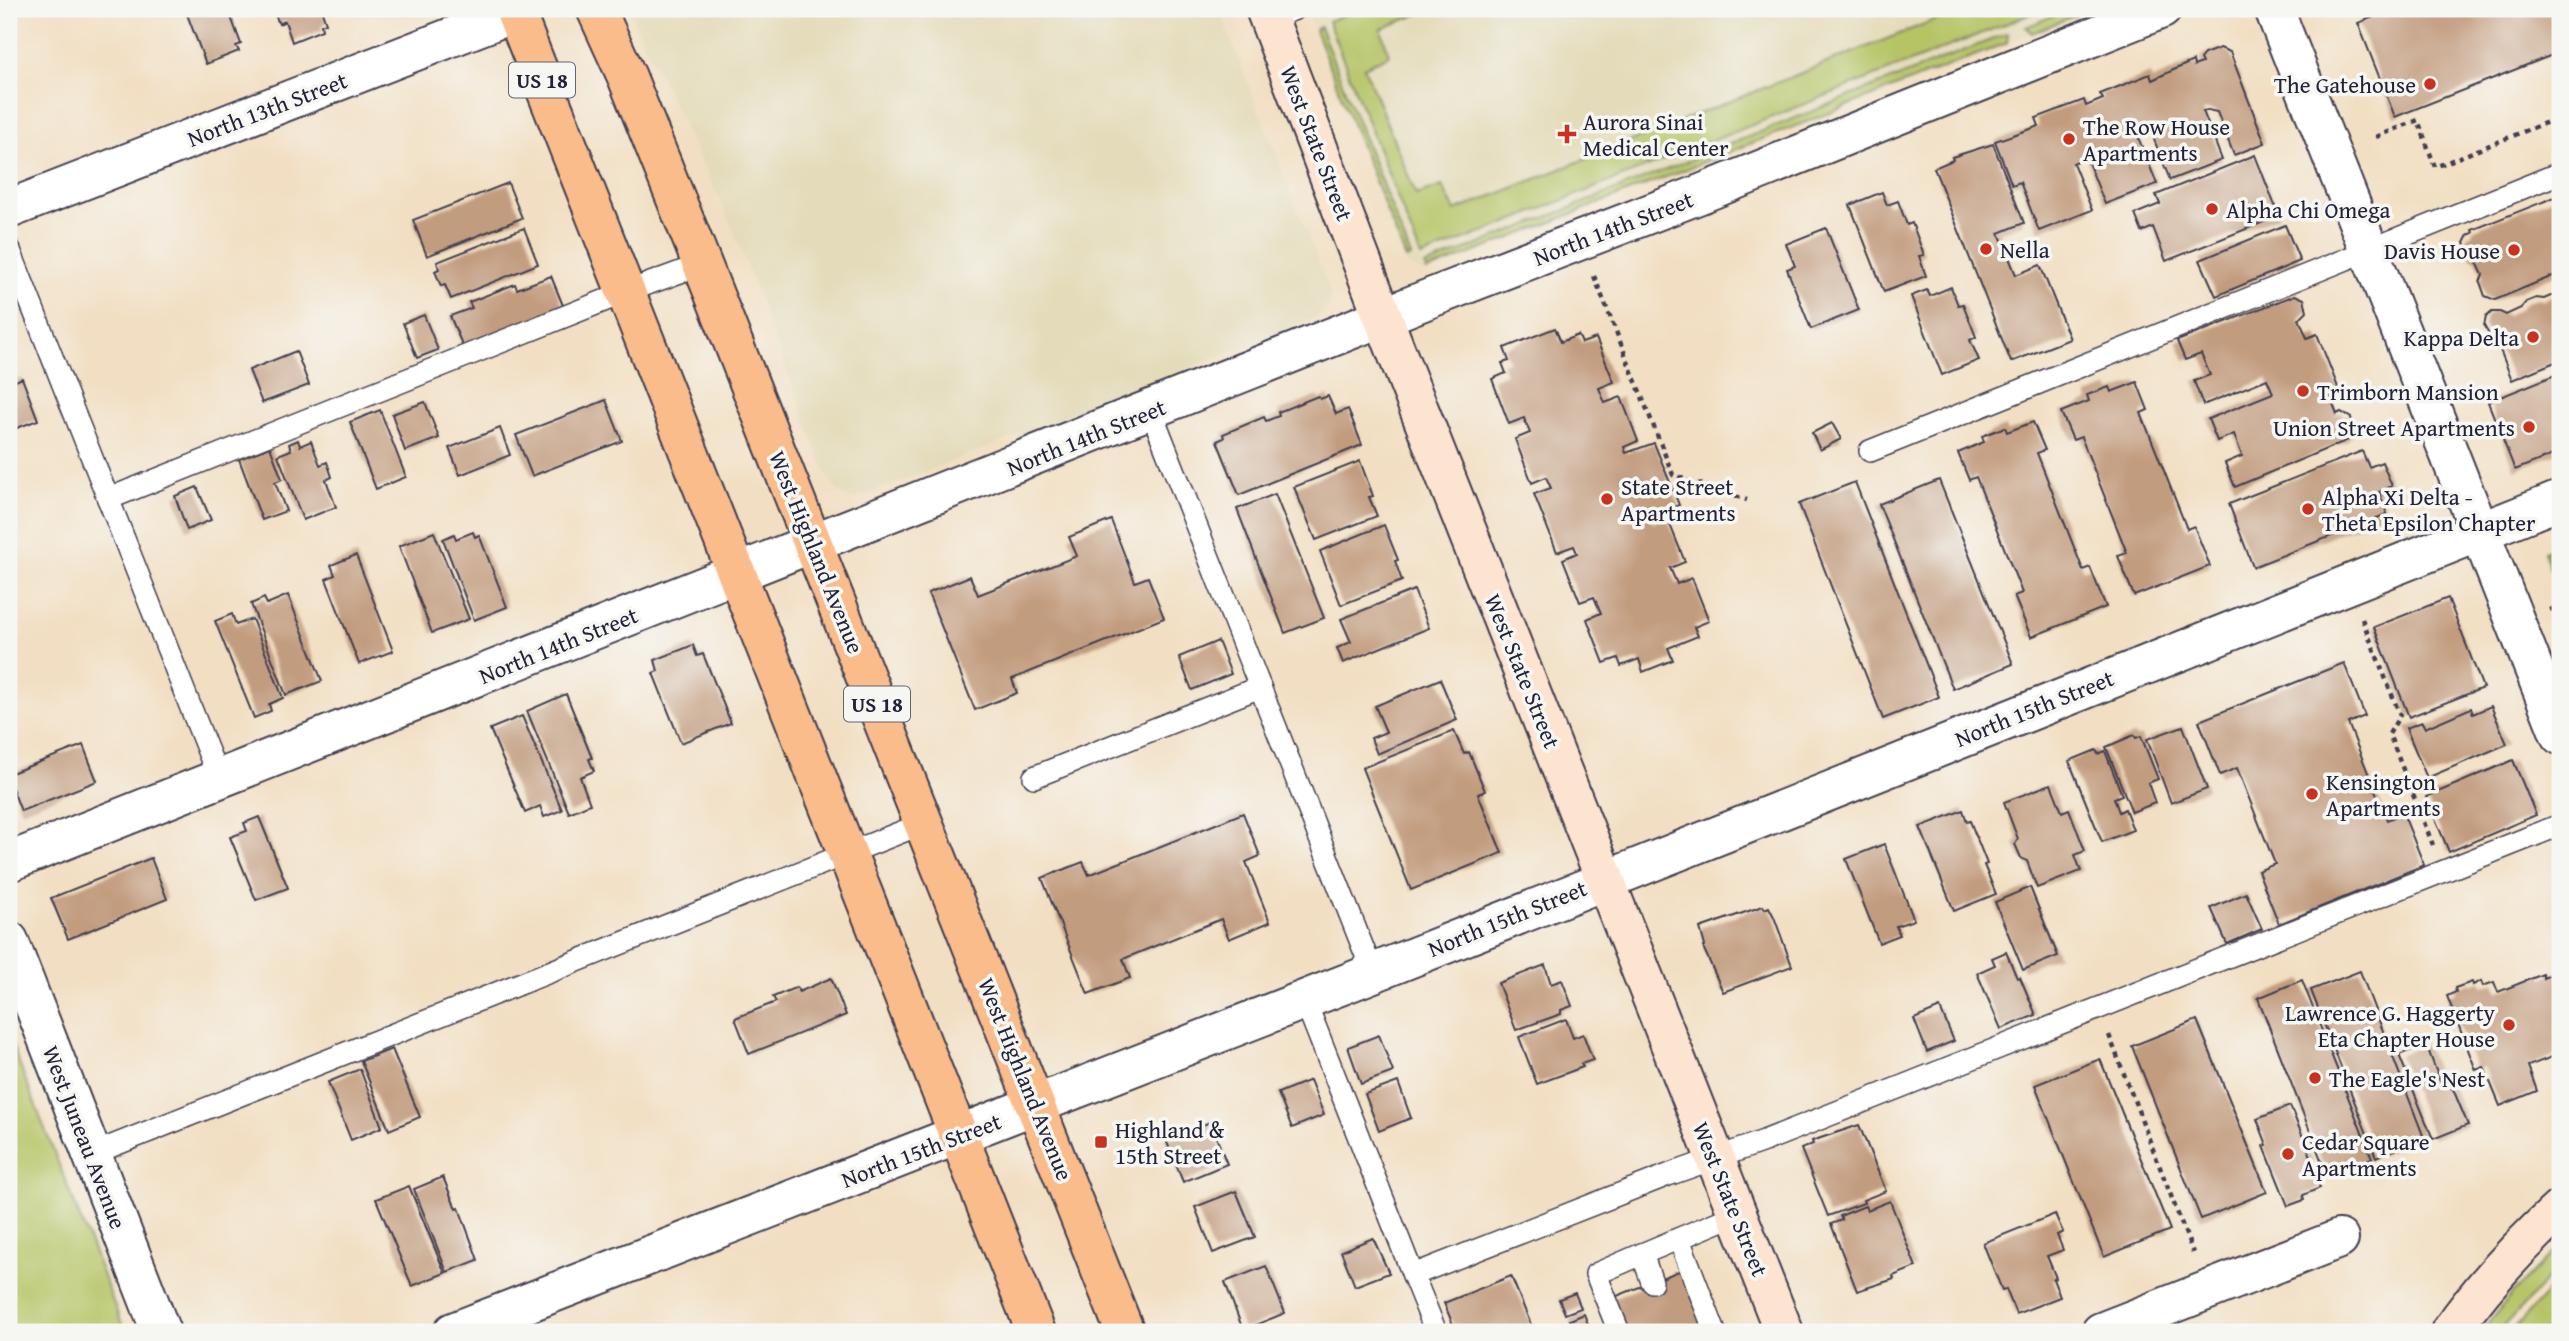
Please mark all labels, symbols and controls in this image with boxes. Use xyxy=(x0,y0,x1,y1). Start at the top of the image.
street label: West State Street xyxy=(1272,60,1362,226)
road number: US 18 xyxy=(509,62,575,98)
street label: North 13th Street xyxy=(182,63,352,155)
place label: The Gatehouse xyxy=(2274,68,2416,101)
marker: The Gatehouse xyxy=(2422,76,2438,92)
place label: Aurora Sinai Medical Center xyxy=(1583,105,1729,164)
place label: The Row House Apartments xyxy=(2083,110,2230,169)
marker: Aurora Sinai Medical Center xyxy=(1557,124,1577,144)
marker: The Row House Apartments xyxy=(2061,131,2077,147)
street label: North 14th Street xyxy=(1528,182,1698,274)
place label: Alpha Chi Omega xyxy=(2226,193,2391,226)
marker: Alpha Chi Omega xyxy=(2204,201,2220,217)
place label: Nella xyxy=(2000,233,2050,266)
place label: Davis House xyxy=(2384,234,2500,267)
marker: Nella xyxy=(1978,241,1994,257)
marker: Davis House xyxy=(2506,242,2522,258)
place label: Kappa Delta xyxy=(2404,321,2519,354)
marker: Kappa Delta xyxy=(2525,329,2541,345)
place label: Trimborn Mansion xyxy=(2317,375,2499,408)
marker: Trimborn Mansion xyxy=(2295,383,2311,399)
street label: North 14th Street xyxy=(1002,390,1170,484)
place label: Union Street Apartments xyxy=(2273,411,2515,444)
marker: Union Street Apartments xyxy=(2521,419,2537,435)
street label: West Highland Avenue xyxy=(761,446,873,658)
place label: State Street Apartments xyxy=(1621,470,1736,529)
place label: Alpha Xi Delta - Theta Epsilon Chapter xyxy=(2322,480,2536,539)
marker: State Street Apartments xyxy=(1599,491,1615,507)
marker: Alpha Xi Delta - Theta Epsilon Chapter xyxy=(2300,501,2316,517)
street label: West State Street xyxy=(1477,589,1569,753)
street label: North 14th Street xyxy=(474,598,642,692)
street label: North 15th Street xyxy=(1950,661,2118,755)
road number: US 18 xyxy=(844,686,910,722)
place label: Kensington Apartments xyxy=(2326,765,2441,824)
marker: Kensington Apartments xyxy=(2304,786,2320,802)
street label: North 15th Street xyxy=(1423,871,1591,965)
street label: West Highland Avenue xyxy=(970,973,1082,1185)
place label: Lawrence G. Haggerty Eta Chapter House xyxy=(2285,996,2496,1055)
marker: Lawrence G. Haggerty Eta Chapter House xyxy=(2501,1017,2517,1033)
street label: West Juneau Avenue xyxy=(35,1040,135,1234)
place label: The Eagle's Nest xyxy=(2329,1062,2485,1095)
marker: The Eagle's Nest xyxy=(2307,1070,2323,1086)
street label: North 15th Street xyxy=(836,1104,1006,1196)
place label: Highland & 15th Street xyxy=(1115,1113,1225,1172)
street label: West State Street xyxy=(1685,1117,1777,1281)
place label: Cedar Square Apartments xyxy=(2302,1125,2430,1184)
marker: Highland & 15th Street xyxy=(1093,1134,1109,1150)
marker: Cedar Square Apartments xyxy=(2280,1146,2296,1162)

